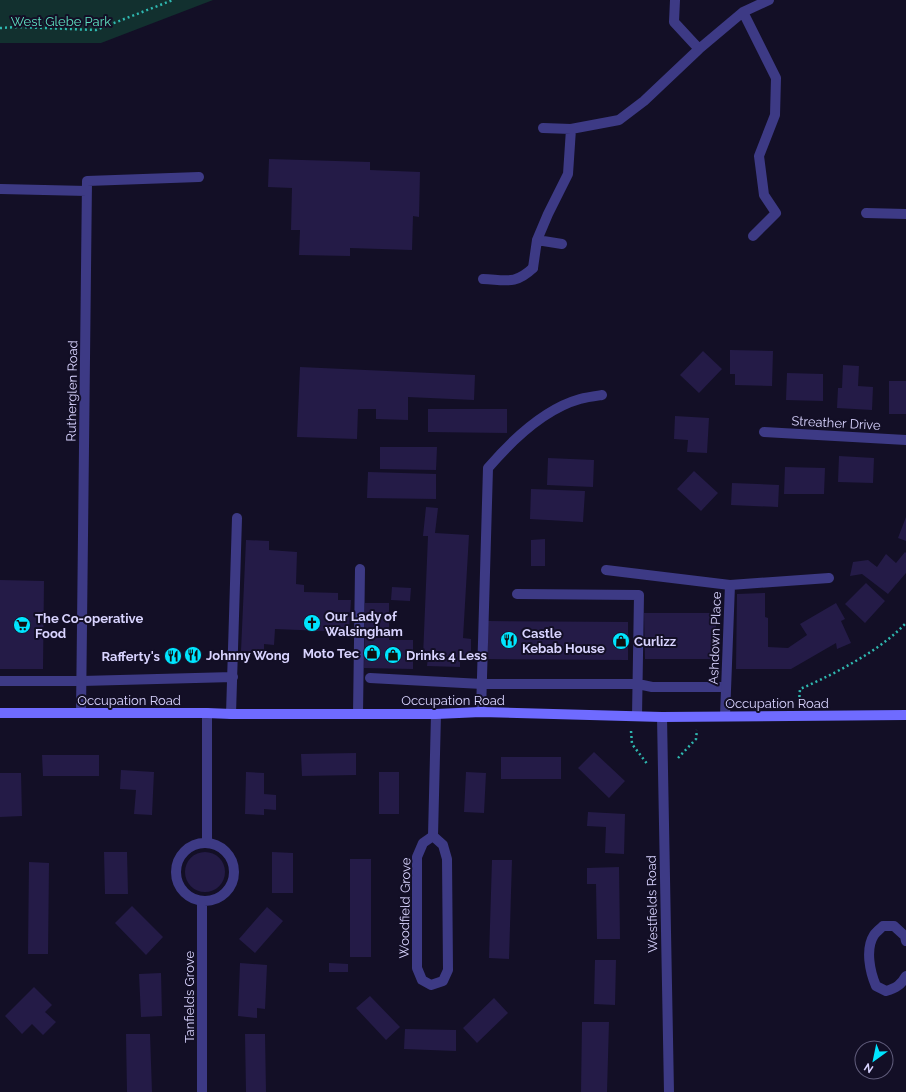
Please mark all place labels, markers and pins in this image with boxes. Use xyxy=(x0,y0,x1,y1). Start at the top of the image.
place label: Our Lady of Walsingham xyxy=(325,609,403,639)
place label: The Co-operative Food xyxy=(35,611,144,641)
church icon: Our Lady of Walsingham xyxy=(302,613,322,633)
supermarket icon: The Co-operative Food xyxy=(12,615,32,635)
place label: Castle Kebab House xyxy=(522,626,605,656)
restaurant icon: Castle Kebab House xyxy=(499,630,519,650)
shop icon: Curlizz xyxy=(611,631,631,651)
place label: Curlizz xyxy=(634,634,677,649)
shop icon: Moto Tec xyxy=(362,643,382,663)
restaurant icon: Johnny Wong xyxy=(183,645,203,665)
shop icon: Drinks 4 Less xyxy=(383,645,403,665)
restaurant icon: Rafferty's xyxy=(163,646,183,666)
place label: Moto Tec xyxy=(303,646,360,661)
place label: Johnny Wong xyxy=(206,648,290,663)
place label: Drinks 4 Less xyxy=(406,648,488,663)
place label: Rafferty's xyxy=(102,649,161,664)

